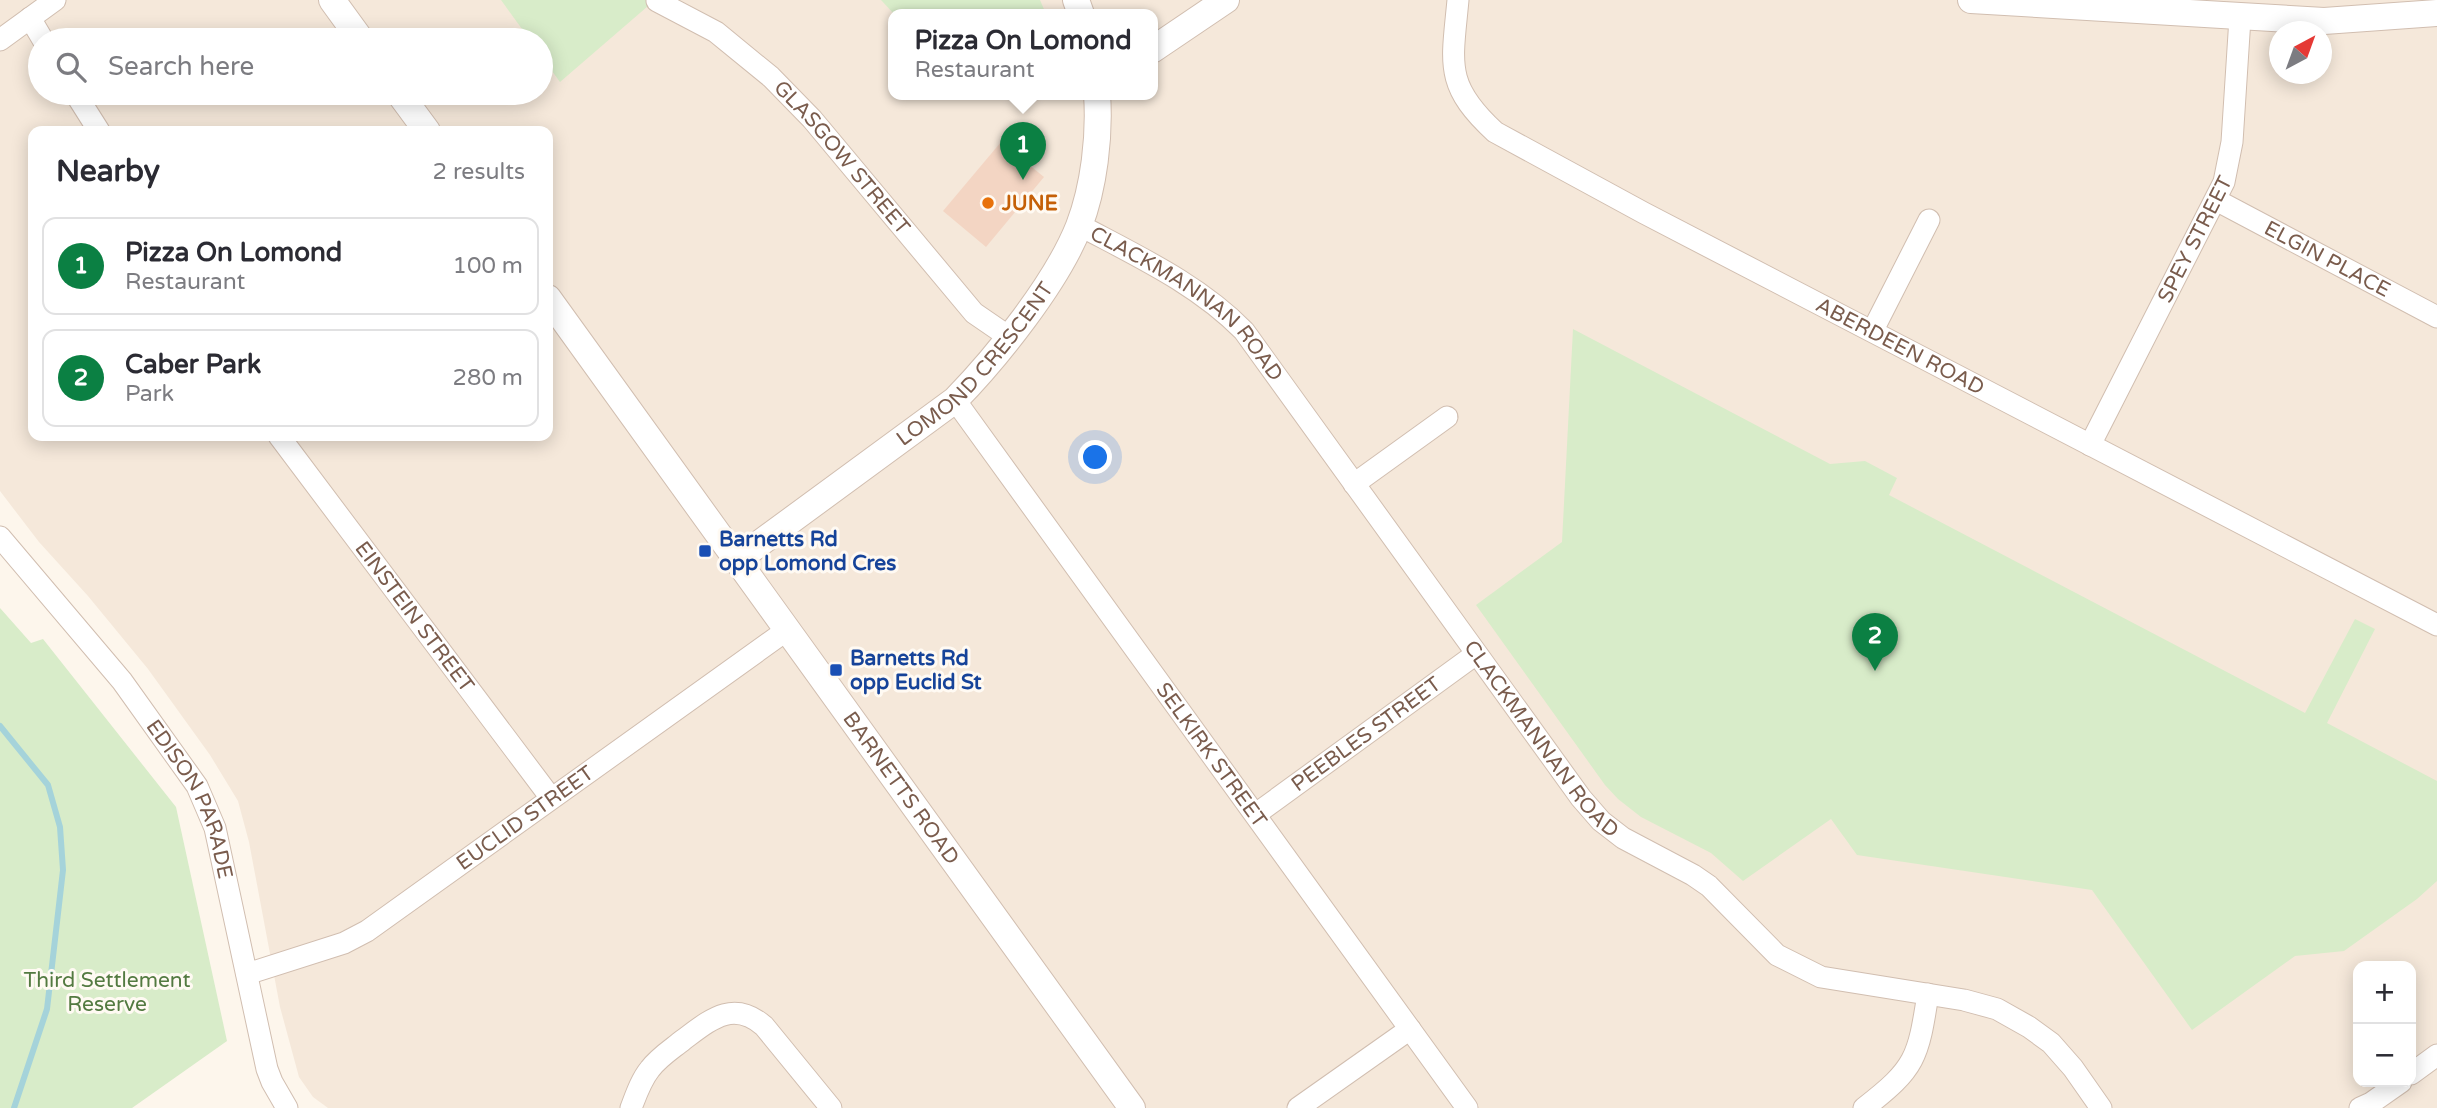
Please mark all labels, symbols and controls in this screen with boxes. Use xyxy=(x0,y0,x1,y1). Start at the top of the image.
popup xyxy=(888,9,1158,100)
north arrow xyxy=(2269,21,2332,84)
text: Pizza On Lomond xyxy=(914,25,1132,56)
search box xyxy=(28,28,553,105)
icon: search xyxy=(52,48,90,86)
text: Search here xyxy=(108,51,254,82)
text: Restaurant xyxy=(914,56,1035,84)
street label: GLASGOW STREET xyxy=(769,75,915,239)
pin: 1 xyxy=(1000,122,1046,180)
text: Nearby xyxy=(56,153,160,190)
text: 2 results xyxy=(432,158,525,186)
street label: SPEY STREET xyxy=(2152,171,2238,307)
place label: JUNE xyxy=(1001,191,1058,216)
marker: JUNE xyxy=(980,195,996,211)
street label: ELGIN PLACE xyxy=(2260,215,2395,303)
street label: CLACKMANNAN ROAD xyxy=(1086,221,1288,386)
text: Pizza On Lomond xyxy=(125,237,342,268)
text: 1 xyxy=(74,252,88,280)
text: 100 m xyxy=(453,252,523,280)
text: Restaurant xyxy=(125,268,245,296)
street label: LOMOND CRESCENT xyxy=(892,277,1059,451)
street label: ABERDEEN ROAD xyxy=(1812,292,1989,400)
text: Caber Park xyxy=(125,349,261,380)
text: 2 xyxy=(74,364,88,392)
text: 280 m xyxy=(453,364,523,392)
text: Park xyxy=(125,380,174,408)
your location xyxy=(1078,440,1112,474)
place label: Barnetts Rd opp Lomond Cres xyxy=(719,527,896,576)
street label: EINSTEIN STREET xyxy=(350,536,480,697)
marker: Barnetts Rd opp Lomond Cres xyxy=(697,543,713,559)
pin: 2 xyxy=(1852,613,1898,671)
street label: CLACKMANNAN ROAD xyxy=(1459,635,1624,843)
place label: Barnetts Rd opp Euclid St xyxy=(850,646,982,695)
marker: Barnetts Rd opp Euclid St xyxy=(828,662,844,678)
street label: PEEBLES STREET xyxy=(1286,671,1446,797)
street label: SELKIRK STREET xyxy=(1151,678,1272,832)
street label: BARNETTS ROAD xyxy=(838,707,965,869)
street label: EDISON PARADE xyxy=(141,715,238,881)
street label: EUCLID STREET xyxy=(451,760,598,875)
map controls xyxy=(2353,961,2416,1087)
button: + xyxy=(2353,961,2416,1024)
park label: Third Settlement Reserve xyxy=(24,968,190,1017)
button: − xyxy=(2353,1024,2416,1087)

